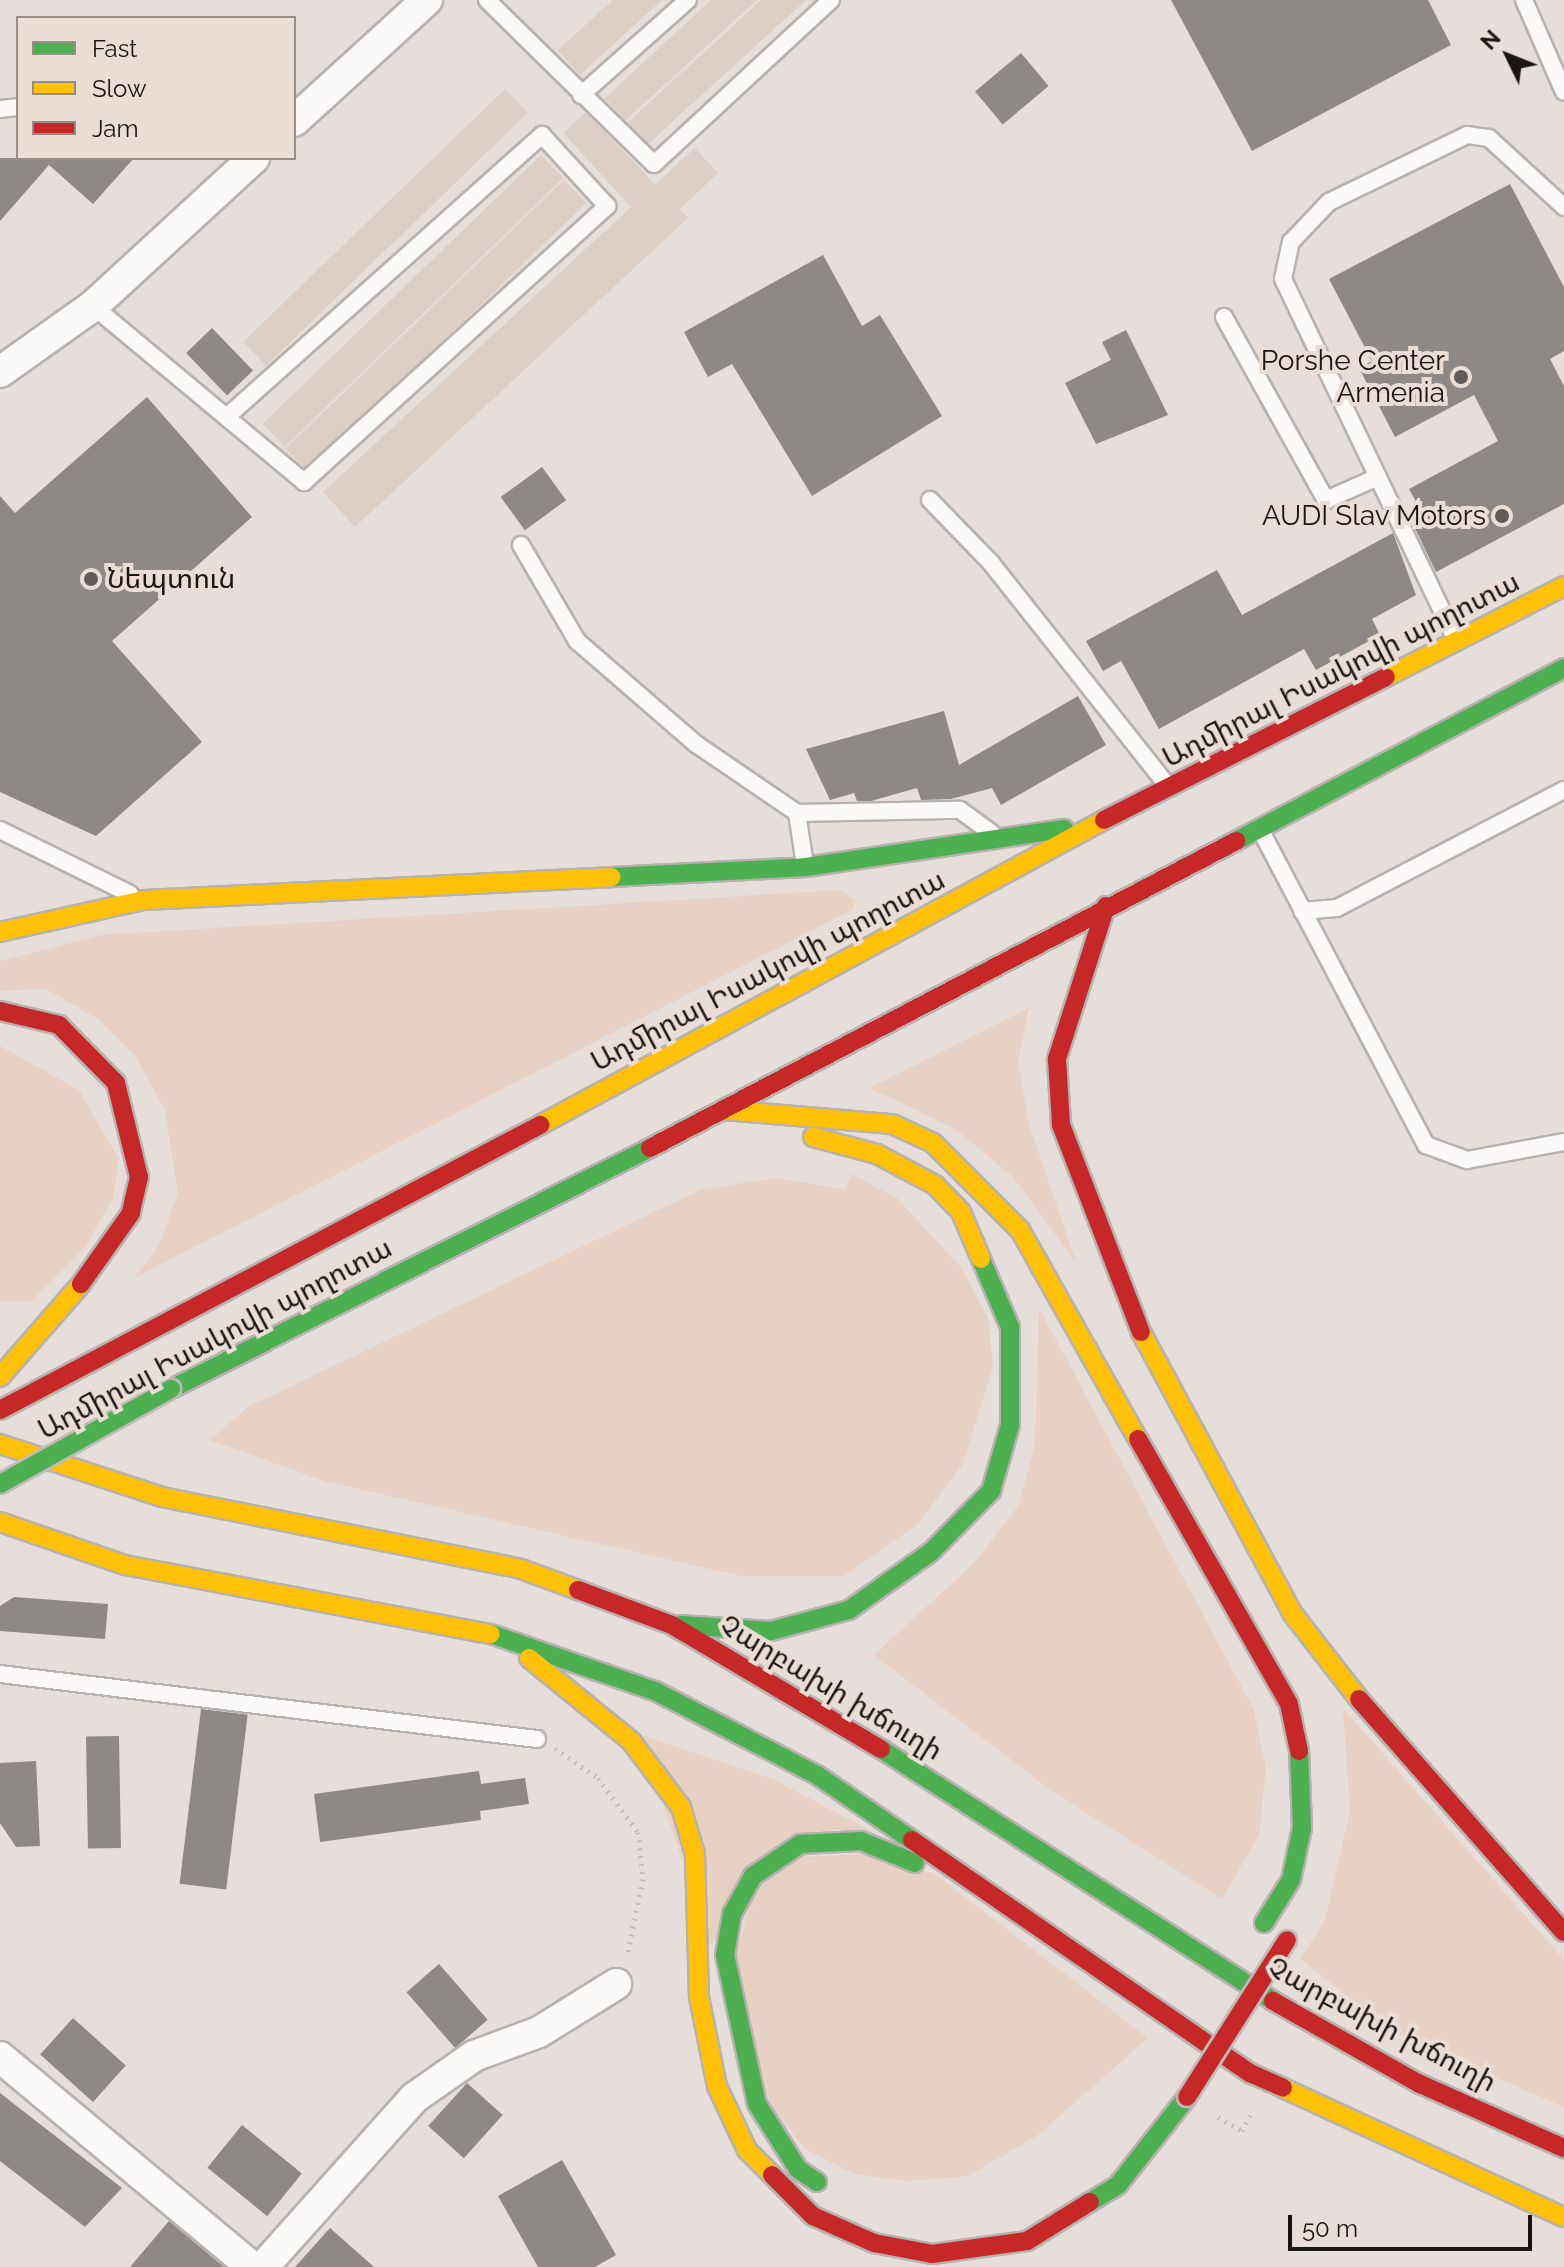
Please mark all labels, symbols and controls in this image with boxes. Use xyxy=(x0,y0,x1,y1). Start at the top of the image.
legend xyxy=(16,16,296,160)
north arrow xyxy=(1468,16,1548,96)
text: N xyxy=(1475,25,1506,55)
text: Fast xyxy=(92,34,137,63)
text: Slow xyxy=(92,74,146,103)
text: Jam xyxy=(92,114,138,143)
place label: Porshe Center Armenia xyxy=(1261,344,1445,410)
marker: Porshe Center Armenia xyxy=(1452,368,1470,386)
place label: AUDI Slav Motors xyxy=(1261,499,1486,533)
marker: AUDI Slav Motors xyxy=(1493,507,1511,525)
place label: Նեպտուն xyxy=(107,562,235,596)
street label: Ադմիրալ Իսակովի պողոտա xyxy=(1157,565,1525,775)
marker: Նեպտուն xyxy=(82,570,100,588)
street label: Ադմիրալ Իսակովի պողոտա xyxy=(585,863,951,1079)
street label: Ադմիրալ Իսակովի պողոտա xyxy=(32,1231,398,1447)
street label: Չարբախի խճուղի xyxy=(714,1608,948,1768)
street label: Չարբախի խճուղի xyxy=(1262,1951,1502,2099)
scale bar xyxy=(1292,2199,1536,2249)
text: 50 m xyxy=(1302,2214,1358,2243)

